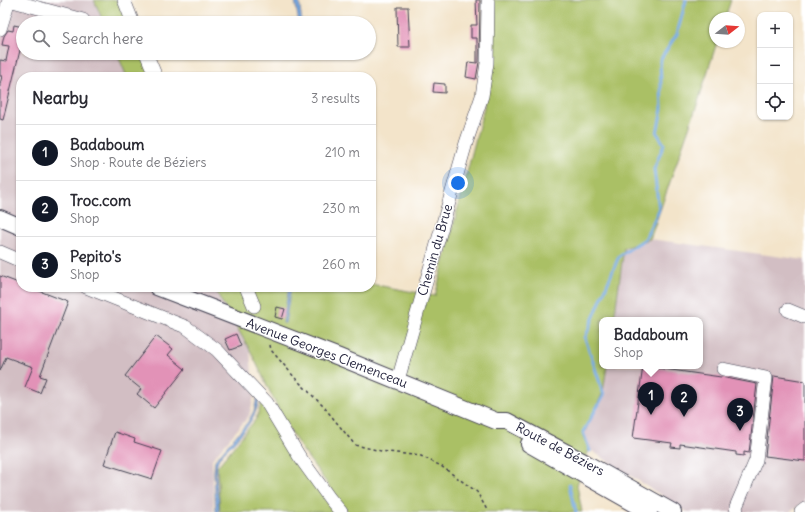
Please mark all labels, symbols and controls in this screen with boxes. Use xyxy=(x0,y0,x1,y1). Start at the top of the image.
north arrow xyxy=(709,12,745,48)
map controls xyxy=(757,12,793,120)
button: + xyxy=(757,12,793,48)
search box xyxy=(16,16,376,60)
icon: search xyxy=(30,27,52,49)
text: Search here xyxy=(62,29,143,48)
button: − xyxy=(757,48,793,84)
button: locate xyxy=(757,84,793,120)
text: Nearby xyxy=(32,87,88,109)
text: 3 results xyxy=(311,90,360,107)
text: Badaboum xyxy=(70,135,144,154)
text: 1 xyxy=(42,144,48,161)
text: 210 m xyxy=(325,144,360,161)
text: Shop · Route de Béziers xyxy=(70,154,206,171)
your location xyxy=(448,173,468,193)
text: Troc.com xyxy=(70,191,131,210)
text: 2 xyxy=(41,200,49,217)
text: 230 m xyxy=(322,200,360,217)
street label: Chemin du Brue xyxy=(414,202,456,298)
text: Shop xyxy=(70,210,99,227)
text: Pepito's xyxy=(70,247,121,266)
text: 3 xyxy=(41,256,49,273)
text: 260 m xyxy=(322,256,360,273)
text: Shop xyxy=(70,266,99,283)
street label: Avenue Georges Clemenceau xyxy=(244,314,410,392)
popup xyxy=(599,317,703,369)
text: Badaboum xyxy=(614,325,688,344)
text: Shop xyxy=(614,344,643,361)
pin: 1 xyxy=(638,382,664,415)
pin: 2 xyxy=(671,384,697,417)
pin: 3 xyxy=(727,398,753,431)
street label: Route de Béziers xyxy=(513,418,607,480)

